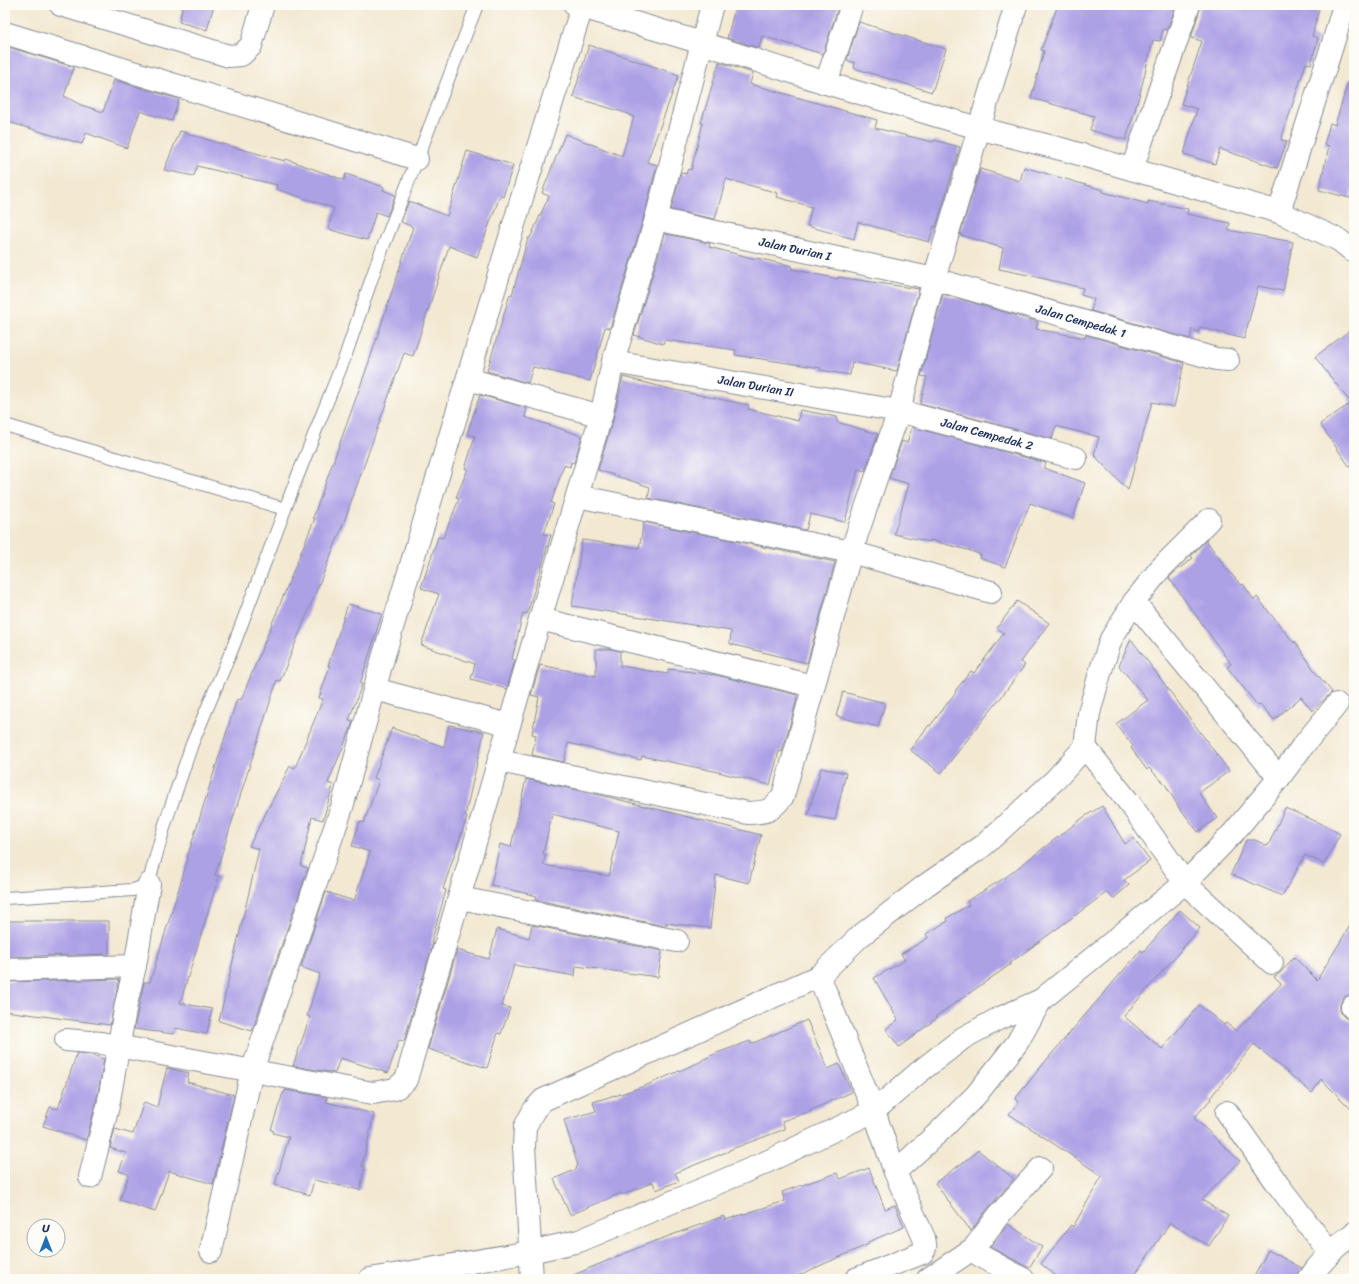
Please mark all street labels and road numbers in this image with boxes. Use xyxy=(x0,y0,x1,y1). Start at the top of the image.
street label: Jalan Durian I xyxy=(756,230,834,268)
street label: Jalan Cempedak 1 xyxy=(1032,297,1129,344)
street label: Jalan Durian II xyxy=(715,368,796,404)
street label: Jalan Cempedak 2 xyxy=(938,411,1036,457)

